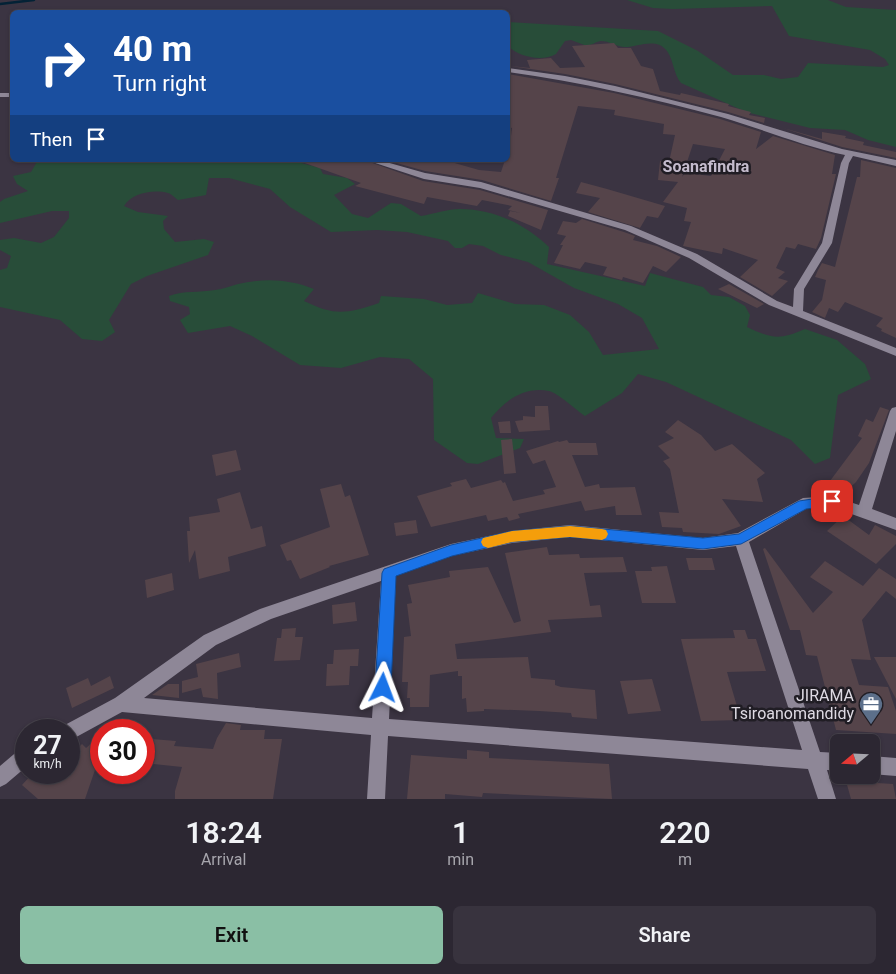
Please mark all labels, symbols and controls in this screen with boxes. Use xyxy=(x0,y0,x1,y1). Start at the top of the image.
text: 40 m xyxy=(113,29,192,70)
icon: right xyxy=(30,30,95,95)
text: Turn right xyxy=(113,71,207,96)
icon: arrive xyxy=(82,125,110,153)
text: Then xyxy=(30,128,72,151)
district label: Soanafindra xyxy=(663,157,750,176)
pin xyxy=(811,480,853,522)
icon: arrive xyxy=(818,487,846,515)
position arrow xyxy=(356,661,408,713)
place label: JIRAMA Tsiroanomandidy xyxy=(731,686,855,723)
office icon: JIRAMA Tsiroanomandidy xyxy=(858,691,884,725)
speed limit sign: 30 xyxy=(90,719,155,784)
text: 27 xyxy=(33,731,62,760)
north arrow xyxy=(830,734,880,784)
map controls xyxy=(830,734,880,784)
text: km/h xyxy=(33,757,62,771)
text: 18:24 xyxy=(185,815,262,850)
text: 1 xyxy=(452,815,469,850)
text: 220 xyxy=(659,815,711,850)
text: Arrival xyxy=(201,850,246,869)
text: min xyxy=(447,850,474,869)
text: m xyxy=(678,850,692,869)
button: Exit xyxy=(20,906,443,964)
button: Share xyxy=(453,906,876,964)

